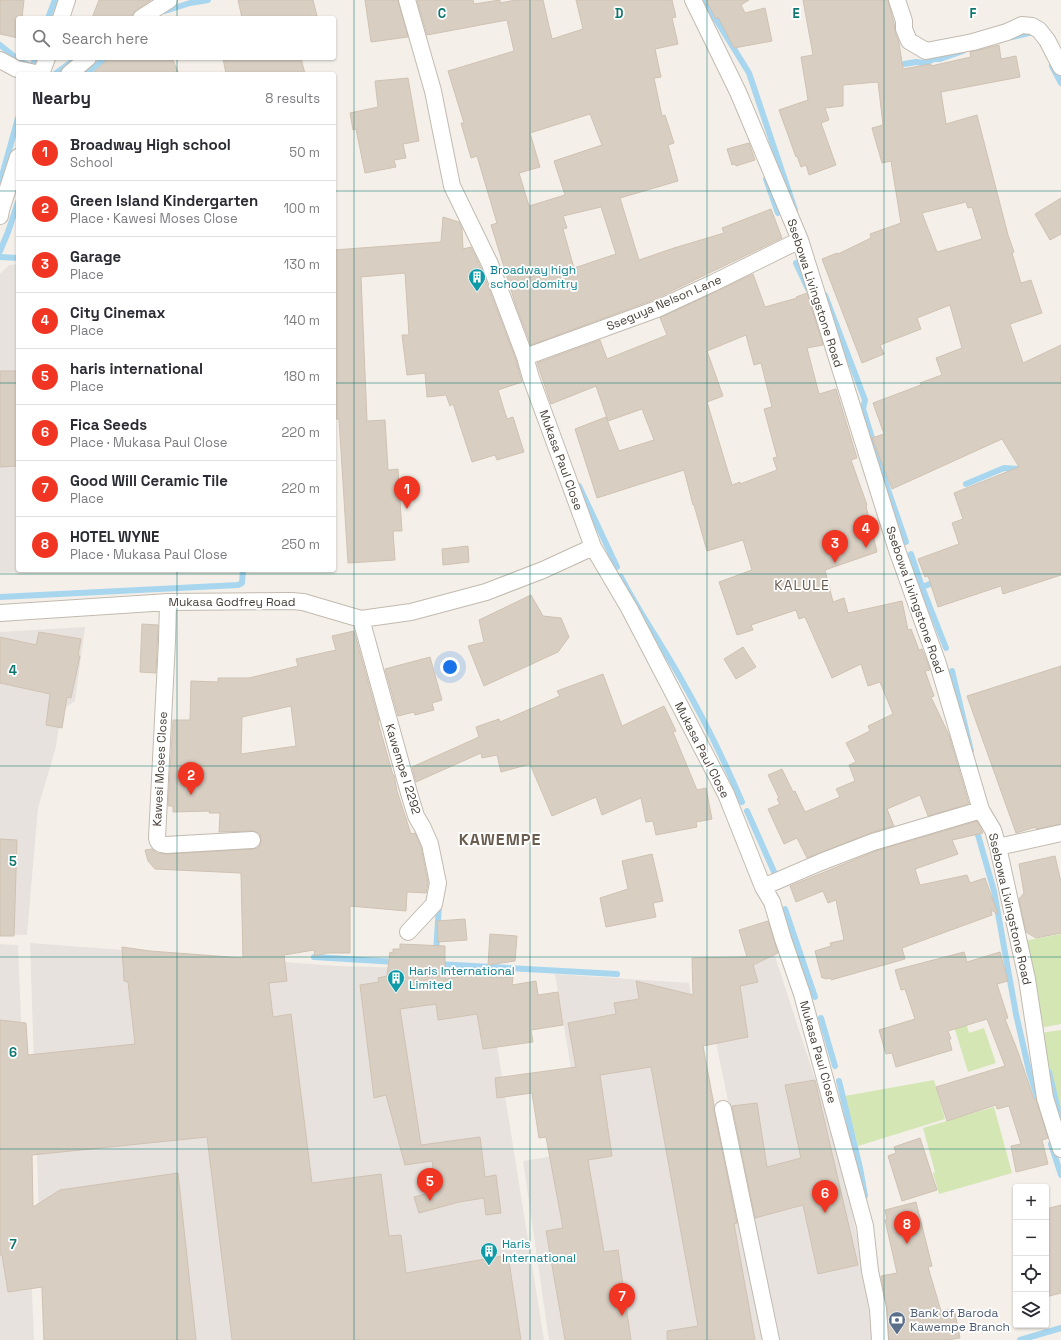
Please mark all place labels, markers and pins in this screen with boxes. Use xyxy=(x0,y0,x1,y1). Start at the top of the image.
place label: Broadway high school domitry xyxy=(490,262,578,292)
building icon: Broadway high school domitry xyxy=(467,267,487,292)
pin: 1 xyxy=(394,476,420,509)
pin: 4 xyxy=(853,515,879,548)
pin: 3 xyxy=(822,530,848,563)
pin: 2 xyxy=(178,762,204,795)
place label: Haris International Limited xyxy=(409,963,515,993)
building icon: Haris International Limited xyxy=(386,968,406,993)
pin: 5 xyxy=(417,1168,443,1201)
pin: 6 xyxy=(812,1180,838,1213)
pin: 8 xyxy=(894,1211,920,1244)
place label: Haris International xyxy=(502,1236,576,1266)
building icon: Haris International xyxy=(479,1241,499,1266)
pin: 7 xyxy=(609,1283,635,1316)
place label: Bank of Baroda Kawempe Branch xyxy=(910,1305,1010,1335)
bank icon: Bank of Baroda Kawempe Branch xyxy=(887,1310,907,1335)

